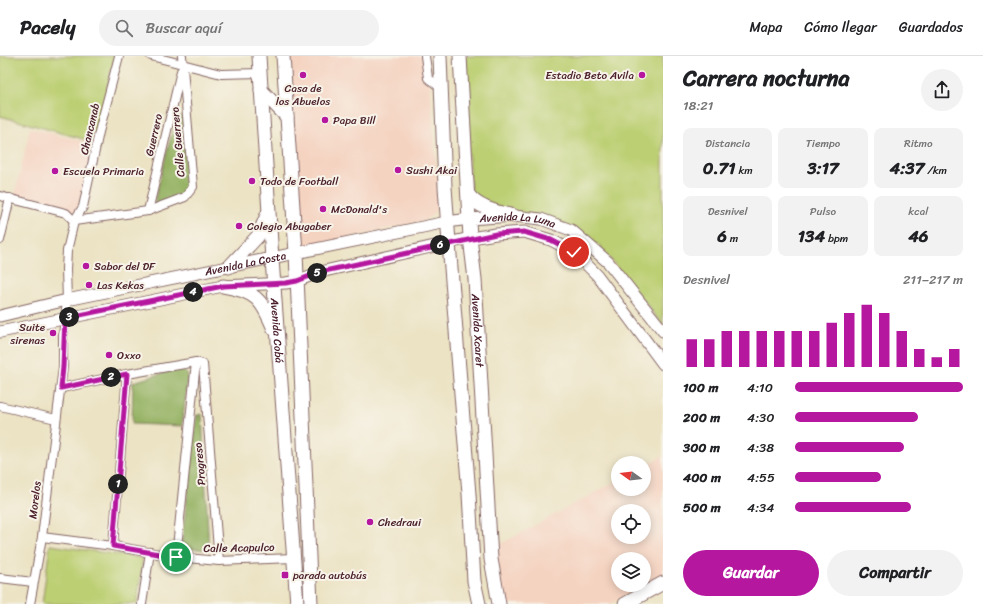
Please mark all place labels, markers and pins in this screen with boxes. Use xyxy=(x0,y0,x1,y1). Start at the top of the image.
place label: Estadio Beto Avila xyxy=(545,66,634,85)
marker: Casa de los Abuelos xyxy=(298,70,308,80)
marker: Estadio Beto Avila xyxy=(637,70,647,80)
place label: Casa de los Abuelos xyxy=(276,79,331,111)
place label: Papa Bill xyxy=(333,111,377,130)
marker: Papa Bill xyxy=(320,115,330,125)
place label: Sushi Akai xyxy=(406,161,458,180)
place label: Escuela Primaria xyxy=(63,162,144,181)
marker: Sushi Akai xyxy=(393,165,403,175)
marker: Escuela Primaria xyxy=(50,166,60,176)
place label: Todo de Football xyxy=(260,172,339,191)
marker: Todo de Football xyxy=(247,176,257,186)
place label: McDonald's xyxy=(331,200,388,219)
marker: McDonald's xyxy=(318,204,328,214)
place label: Colegio Abugaber xyxy=(247,217,332,236)
marker: Colegio Abugaber xyxy=(234,221,244,231)
pin: 6 xyxy=(430,235,450,255)
pin xyxy=(557,235,591,269)
place label: Sabor del DF xyxy=(94,257,156,276)
marker: Sabor del DF xyxy=(81,261,91,271)
pin: 5 xyxy=(307,263,327,283)
place label: Las Kekas xyxy=(97,276,144,295)
marker: Las Kekas xyxy=(84,280,94,290)
pin: 4 xyxy=(183,282,203,302)
pin: 3 xyxy=(59,307,79,327)
place label: Suite sirenas xyxy=(9,318,46,350)
marker: Suite sirenas xyxy=(48,328,58,338)
place label: Oxxo xyxy=(117,346,141,365)
marker: Oxxo xyxy=(104,350,114,360)
pin: 2 xyxy=(101,367,121,387)
pin: 1 xyxy=(108,474,128,494)
place label: Chedraui xyxy=(378,513,422,532)
marker: Chedraui xyxy=(365,517,375,527)
pin xyxy=(159,540,193,574)
place label: parada autobús xyxy=(292,566,367,585)
marker: parada autobús xyxy=(280,570,290,580)

